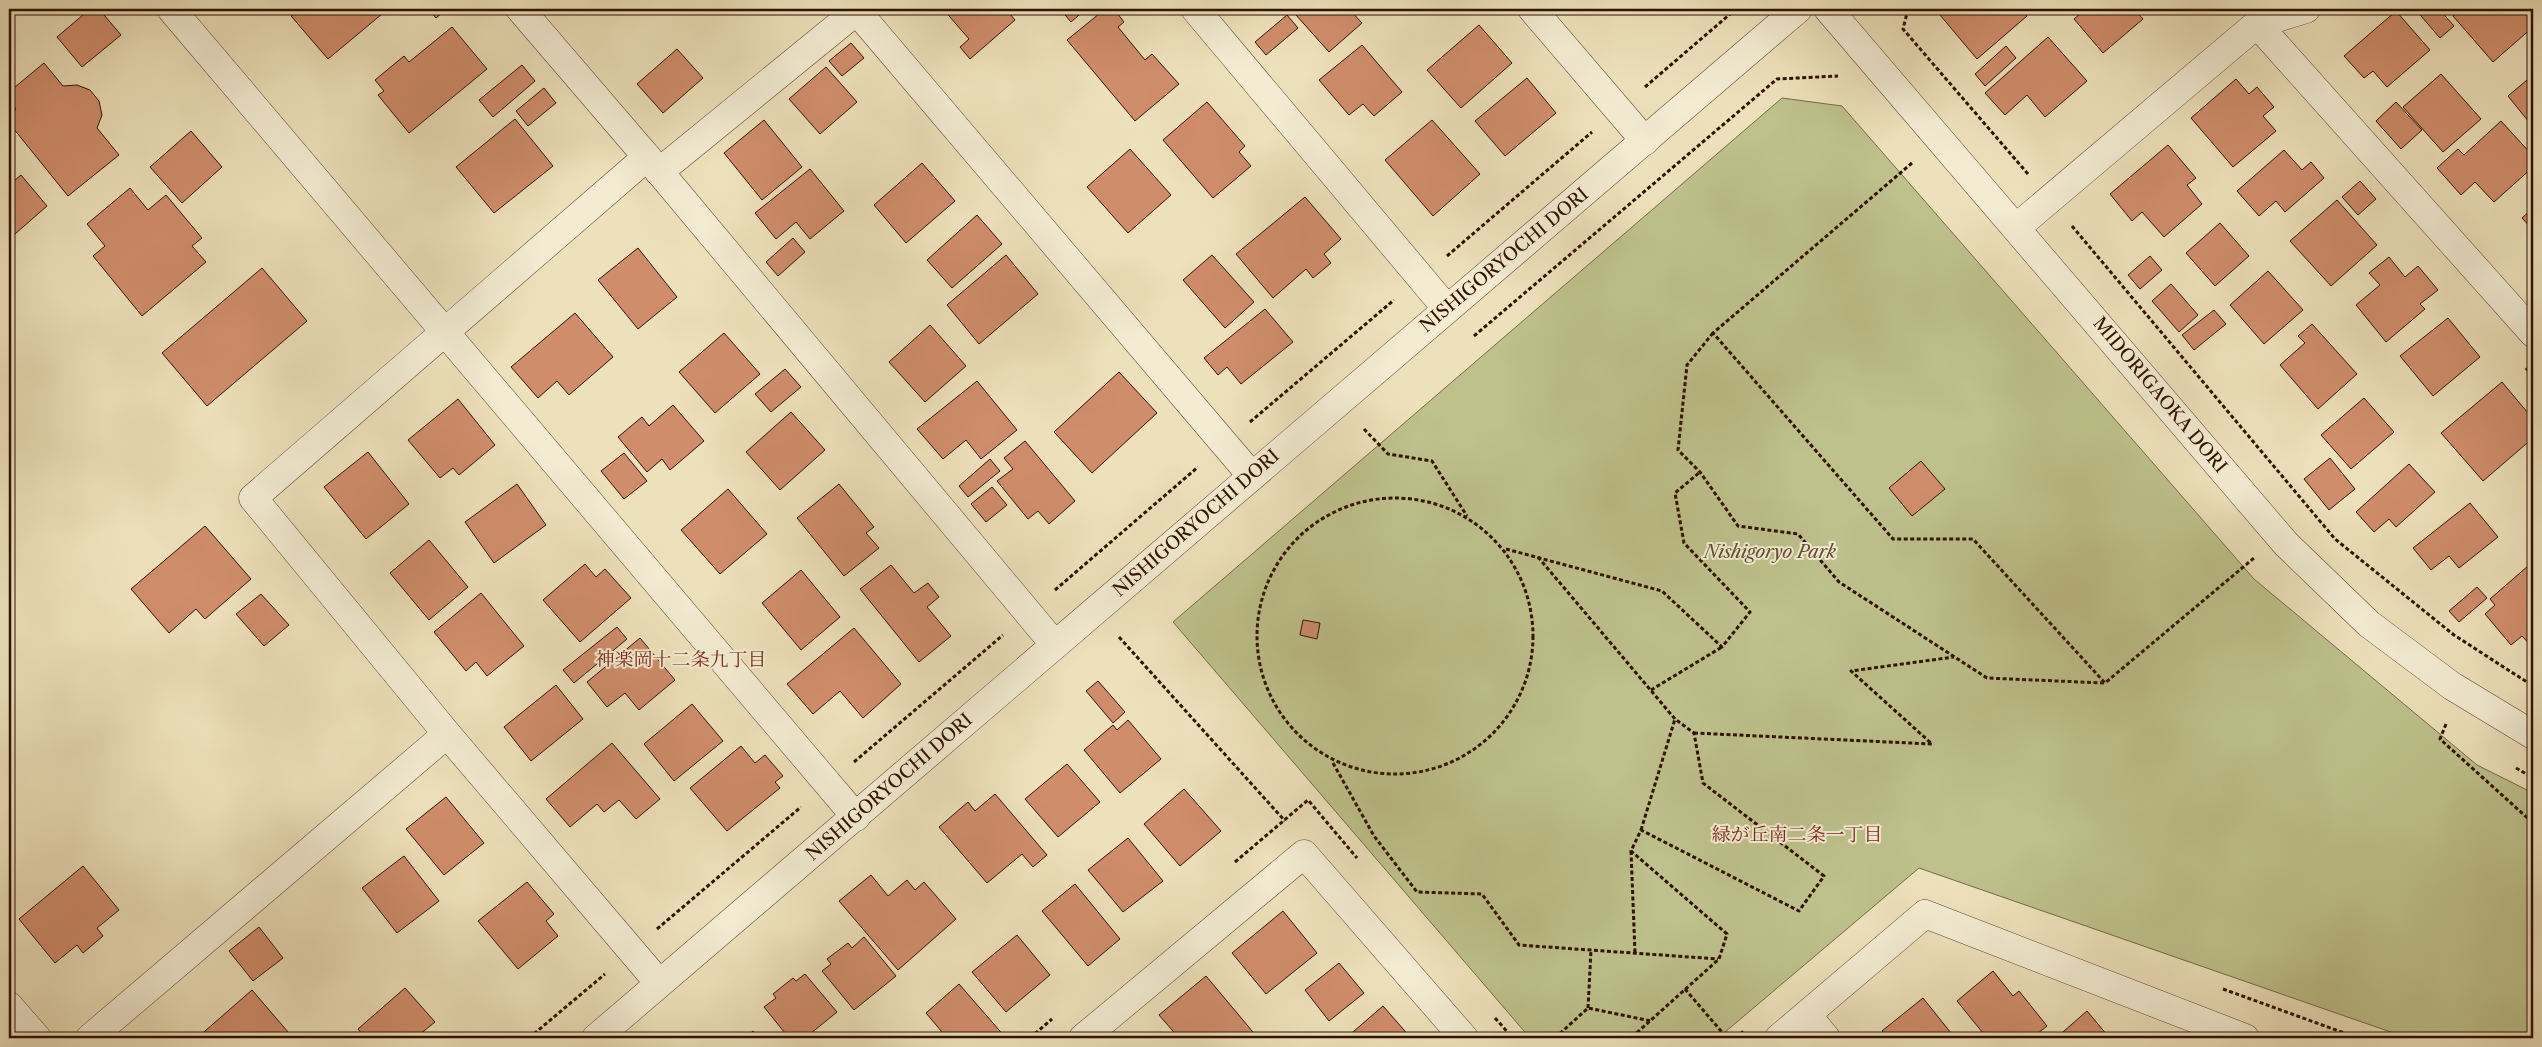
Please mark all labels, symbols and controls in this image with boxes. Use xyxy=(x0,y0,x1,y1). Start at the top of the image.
street label: NISHIGORYOCHI DORI xyxy=(1415,183,1593,337)
street label: MIDORIGAOKA DORI xyxy=(2088,313,2232,477)
street label: NISHIGORYOCHI DORI xyxy=(1108,445,1284,601)
park label: Nishigoryo Park xyxy=(1702,541,1837,563)
district label: 神楽岡十二条九丁目 xyxy=(595,648,767,671)
street label: NISHIGORYOCHI DORI xyxy=(801,709,977,865)
district label: 緑が丘南二条一丁目 xyxy=(1711,823,1883,846)

